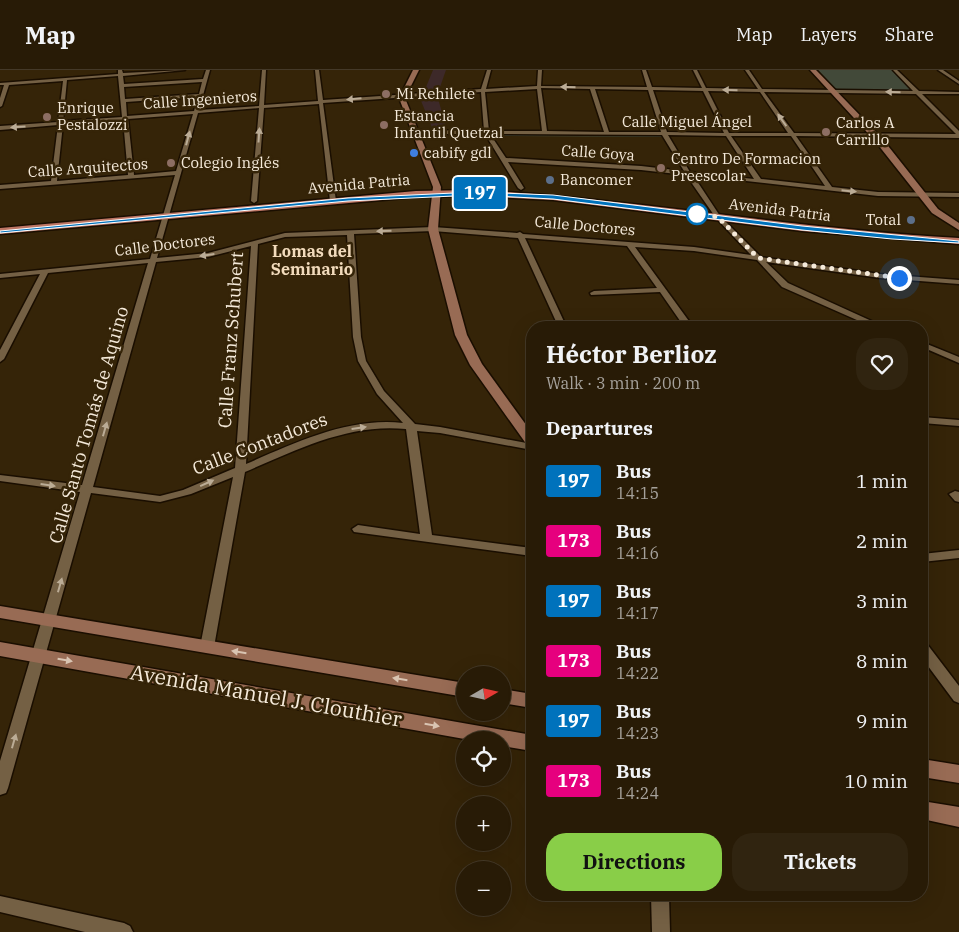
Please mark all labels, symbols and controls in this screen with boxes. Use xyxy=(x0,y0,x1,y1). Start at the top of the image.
text: Map xyxy=(25,19,75,51)
text: Map xyxy=(736,23,773,46)
text: Layers xyxy=(801,23,857,46)
text: Share xyxy=(885,23,934,46)
one-way arrow xyxy=(560,83,576,91)
place label: Mi Rehilete xyxy=(396,84,475,103)
street label: Calle Ingenieros xyxy=(142,86,257,113)
one-way arrow xyxy=(722,86,738,94)
marker: Mi Rehilete xyxy=(380,88,392,100)
one-way arrow xyxy=(885,88,901,96)
one-way arrow xyxy=(346,95,362,103)
place label: Enrique Pestalozzi xyxy=(57,98,128,134)
place label: Estancia Infantil Quetzal xyxy=(394,106,503,142)
marker: Enrique Pestalozzi xyxy=(41,111,53,123)
street label: Calle Miguel Ángel xyxy=(622,112,752,131)
one-way arrow xyxy=(777,113,787,127)
place label: Carlos A Carrillo xyxy=(836,113,895,149)
marker: Estancia Infantil Quetzal xyxy=(378,119,390,131)
one-way arrow xyxy=(9,123,25,131)
marker: Carlos A Carrillo xyxy=(820,126,832,138)
one-way arrow xyxy=(255,127,263,143)
one-way arrow xyxy=(184,131,192,146)
street label: Calle Goya xyxy=(561,140,635,165)
place label: cabify gdl xyxy=(424,143,492,162)
marker: cabify gdl xyxy=(408,147,420,159)
place label: Centro De Formacion Preescolar xyxy=(671,149,822,185)
place label: Colegio Inglés xyxy=(181,153,279,172)
street label: Calle Arquitectos xyxy=(27,154,149,181)
marker: Colegio Inglés xyxy=(165,157,177,169)
marker: Centro De Formacion Preescolar xyxy=(655,162,667,174)
street label: Avenida Patria xyxy=(307,170,411,197)
place label: Bancomer xyxy=(560,170,633,189)
marker: Bancomer xyxy=(544,174,556,186)
line badge: 197 xyxy=(451,177,509,209)
text: 197 xyxy=(464,181,496,204)
one-way arrow xyxy=(841,187,857,195)
street label: Avenida Patria xyxy=(728,194,832,225)
unlabelled marker xyxy=(686,203,708,225)
place label: Total xyxy=(865,210,901,229)
street label: Calle Doctores xyxy=(534,212,636,239)
marker: Total xyxy=(905,214,917,226)
one-way arrow xyxy=(376,227,392,235)
street label: Calle Doctores xyxy=(114,229,216,260)
district label: Lomas del Seminario xyxy=(271,241,353,279)
one-way arrow xyxy=(199,251,215,259)
street label: Calle Franz Schubert xyxy=(213,251,248,429)
your location xyxy=(887,266,912,291)
street label: Calle Santo Tomás de Aquino xyxy=(44,304,133,546)
text: Héctor Berlioz xyxy=(546,338,717,370)
button: heart xyxy=(856,338,908,390)
text: Walk · 3 min · 200 m xyxy=(546,373,700,393)
street label: Calle Contadores xyxy=(189,407,331,480)
text: Departures xyxy=(546,416,653,440)
one-way arrow xyxy=(101,421,109,437)
one-way arrow xyxy=(352,424,368,432)
text: Bus xyxy=(616,459,651,483)
text: 197 xyxy=(557,469,590,492)
text: 1 min xyxy=(856,469,908,493)
one-way arrow xyxy=(200,479,214,487)
one-way arrow xyxy=(41,481,57,489)
text: 14:15 xyxy=(616,483,659,503)
text: Bus xyxy=(616,519,651,543)
text: 173 xyxy=(557,529,590,552)
text: 2 min xyxy=(856,529,908,553)
text: 14:16 xyxy=(616,543,659,563)
one-way arrow xyxy=(56,577,64,592)
text: Bus xyxy=(616,579,651,603)
text: 197 xyxy=(557,589,590,612)
text: 3 min xyxy=(856,589,908,613)
text: 14:17 xyxy=(616,603,659,623)
text: Bus xyxy=(616,639,651,663)
one-way arrow xyxy=(231,648,247,656)
text: 173 xyxy=(557,649,590,672)
text: 8 min xyxy=(856,649,908,673)
one-way arrow xyxy=(58,657,74,665)
street label: Avenida Manuel J. Clouthier xyxy=(128,657,405,733)
text: 14:22 xyxy=(616,663,659,683)
north arrow xyxy=(456,666,511,721)
map controls xyxy=(456,666,511,916)
one-way arrow xyxy=(391,674,407,682)
text: Bus xyxy=(616,699,651,723)
text: 197 xyxy=(557,709,590,732)
text: 9 min xyxy=(856,709,908,733)
one-way arrow xyxy=(425,721,440,729)
text: 14:23 xyxy=(616,723,659,743)
button: locate xyxy=(456,731,511,786)
one-way arrow xyxy=(10,733,18,748)
text: Bus xyxy=(616,759,651,783)
text: 173 xyxy=(557,769,590,792)
text: 10 min xyxy=(845,769,908,793)
text: 14:24 xyxy=(616,783,659,803)
button: + xyxy=(456,796,511,851)
button: Directions xyxy=(546,833,722,891)
button: Tickets xyxy=(732,833,908,891)
button: − xyxy=(456,861,511,916)

